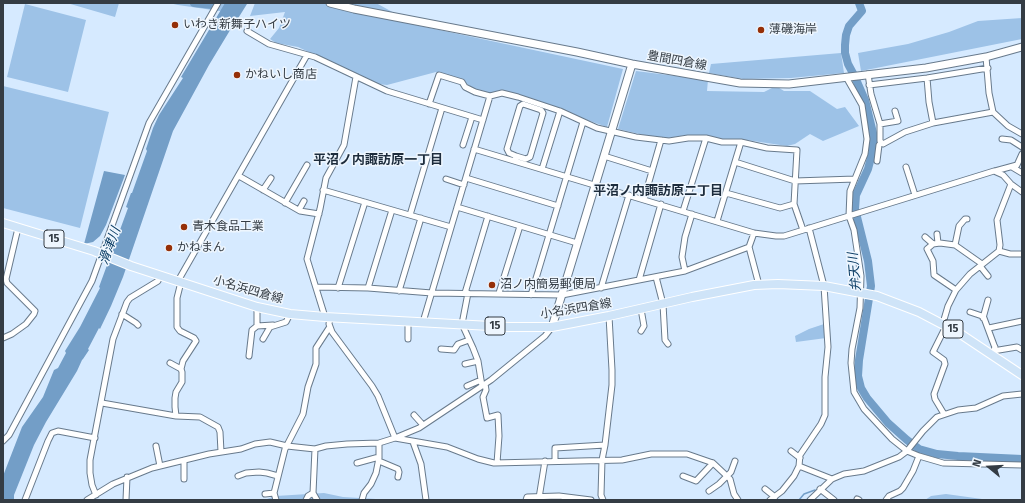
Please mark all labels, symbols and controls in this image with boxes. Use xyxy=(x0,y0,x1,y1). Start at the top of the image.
place label: いわき新舞子ハイツ xyxy=(183,18,291,32)
marker: いわき新舞子ハイツ xyxy=(170,20,180,30)
place label: 薄磯海岸 xyxy=(769,23,817,37)
marker: 薄磯海岸 xyxy=(756,25,766,35)
street label: 豊間四倉線 xyxy=(646,49,708,73)
place label: かねいし商店 xyxy=(245,68,317,82)
marker: かねいし商店 xyxy=(232,70,242,80)
district label: 平沼ノ内諏訪原一丁目 xyxy=(313,152,443,168)
district label: 平沼ノ内諏訪原二丁目 xyxy=(593,183,723,199)
place label: 青木食品工業 xyxy=(192,220,264,234)
marker: 青木食品工業 xyxy=(179,222,189,232)
water label: 滑津川 xyxy=(96,225,124,267)
road number: 15 xyxy=(44,230,64,248)
place label: かねまん xyxy=(177,241,225,255)
marker: かねまん xyxy=(164,243,174,253)
water label: 弁天川 xyxy=(846,252,864,292)
street label: 小名浜四倉線 xyxy=(211,273,285,307)
place label: 沼ノ内簡易郵便局 xyxy=(500,278,596,292)
marker: 沼ノ内簡易郵便局 xyxy=(487,280,497,290)
street label: 小名浜四倉線 xyxy=(539,296,613,322)
road number: 15 xyxy=(485,317,505,335)
road number: 15 xyxy=(943,320,963,338)
north arrow xyxy=(969,447,1009,487)
text: N xyxy=(970,458,984,469)

